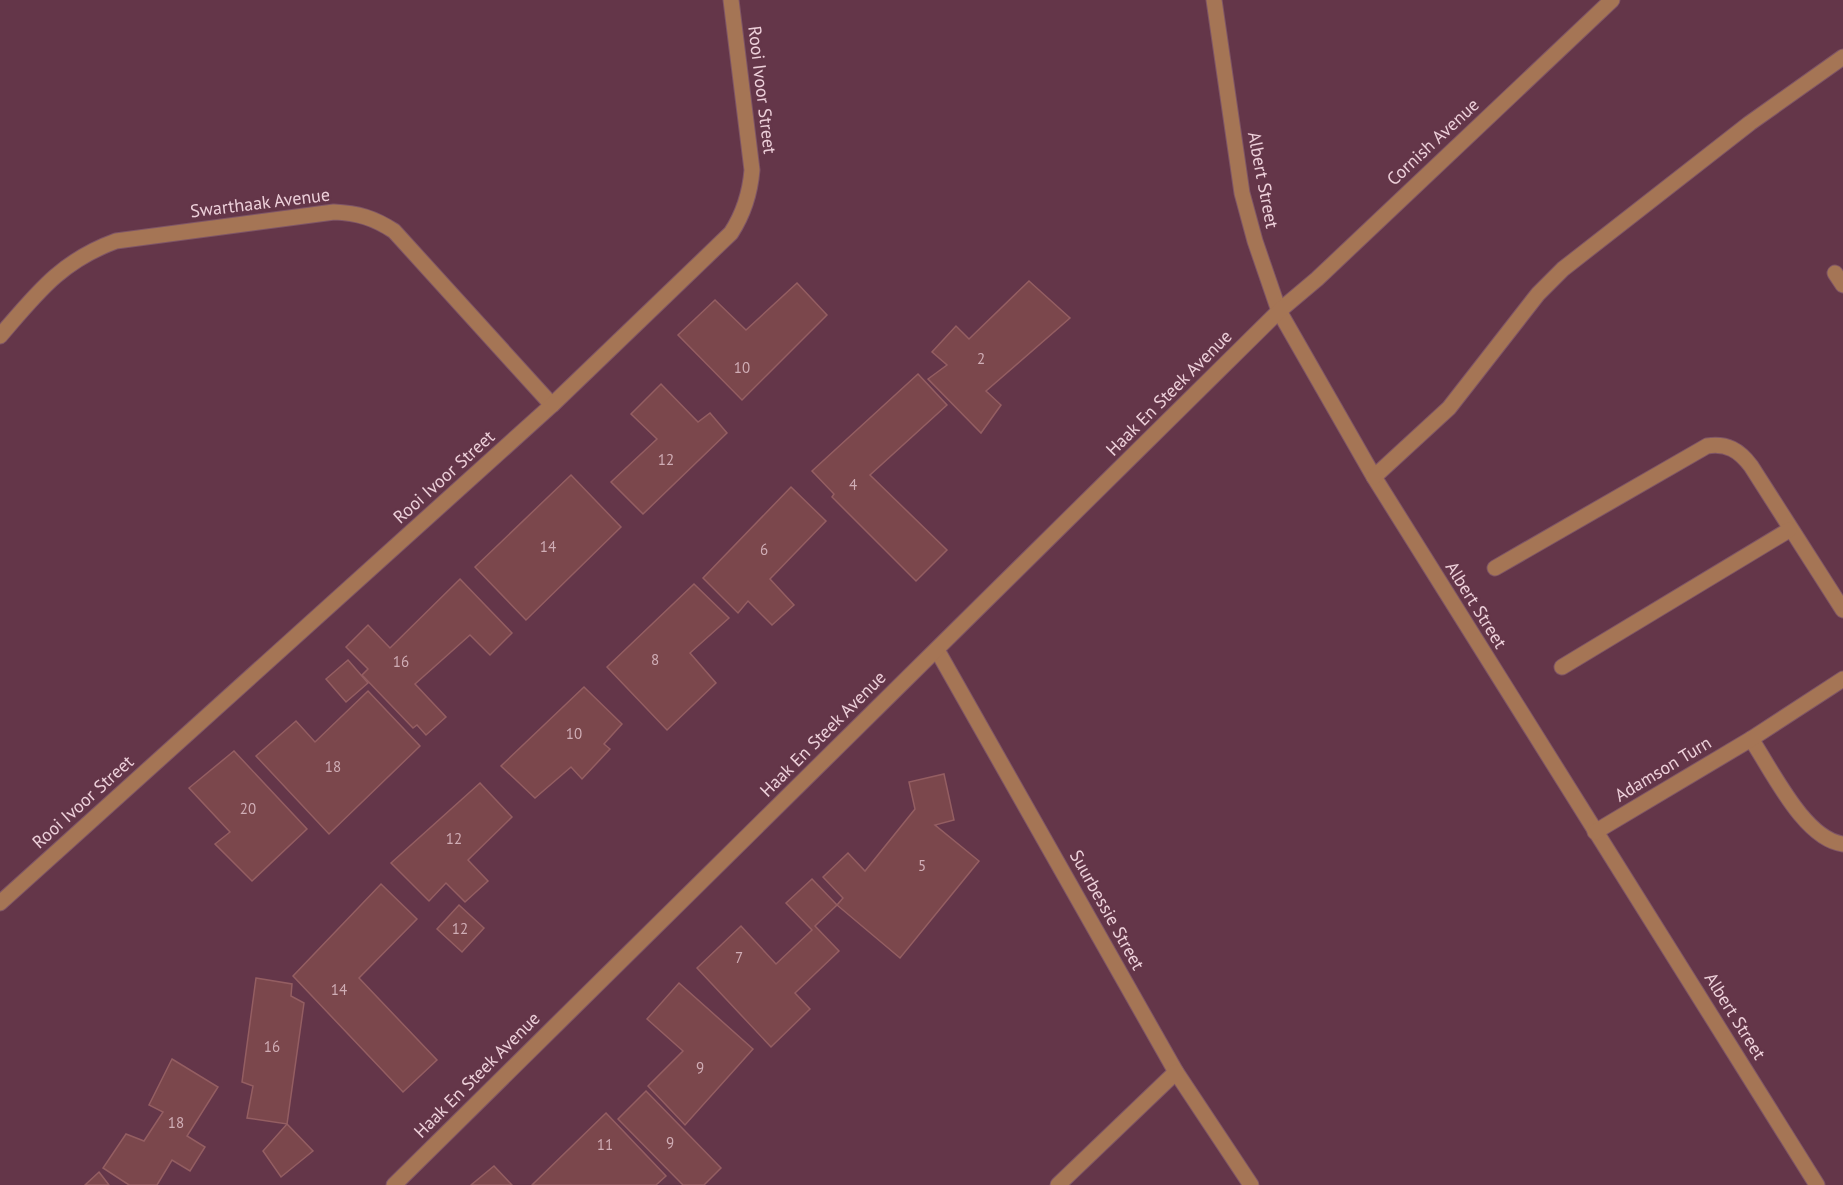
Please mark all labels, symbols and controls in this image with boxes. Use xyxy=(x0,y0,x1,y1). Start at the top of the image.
street label: Rooi Ivoor Street xyxy=(743,25,782,155)
street label: Cornish Avenue xyxy=(1382,93,1484,190)
street label: Albert Street xyxy=(1243,130,1284,230)
street label: Swarthaak Avenue xyxy=(189,183,331,222)
street label: Haak En Steek Avenue xyxy=(1101,325,1237,461)
house number: 2 xyxy=(977,349,985,368)
house number: 10 xyxy=(734,358,750,377)
street label: Rooi Ivoor Street xyxy=(388,425,499,528)
house number: 12 xyxy=(658,450,674,469)
house number: 4 xyxy=(849,475,857,494)
house number: 14 xyxy=(540,537,556,556)
house number: 6 xyxy=(760,540,768,559)
street label: Albert Street xyxy=(1441,557,1512,652)
house number: 8 xyxy=(651,650,659,669)
house number: 16 xyxy=(393,652,409,671)
street label: Haak En Steek Avenue xyxy=(755,666,891,802)
house number: 10 xyxy=(566,724,582,743)
street label: Adamson Turn xyxy=(1610,731,1715,806)
street label: Rooi Ivoor Street xyxy=(27,750,138,853)
house number: 18 xyxy=(325,757,341,776)
house number: 20 xyxy=(240,799,256,818)
house number: 12 xyxy=(446,829,462,848)
street label: Suurbessie Street xyxy=(1065,846,1150,974)
house number: 5 xyxy=(918,856,926,875)
house number: 12 xyxy=(452,919,468,938)
house number: 7 xyxy=(735,948,743,967)
street label: Albert Street xyxy=(1700,968,1771,1063)
house number: 14 xyxy=(331,980,347,999)
street label: Haak En Steek Avenue xyxy=(409,1007,545,1143)
house number: 16 xyxy=(264,1037,280,1056)
house number: 9 xyxy=(696,1058,704,1077)
house number: 18 xyxy=(168,1113,184,1132)
house number: 9 xyxy=(666,1133,674,1152)
house number: 11 xyxy=(597,1135,613,1154)

